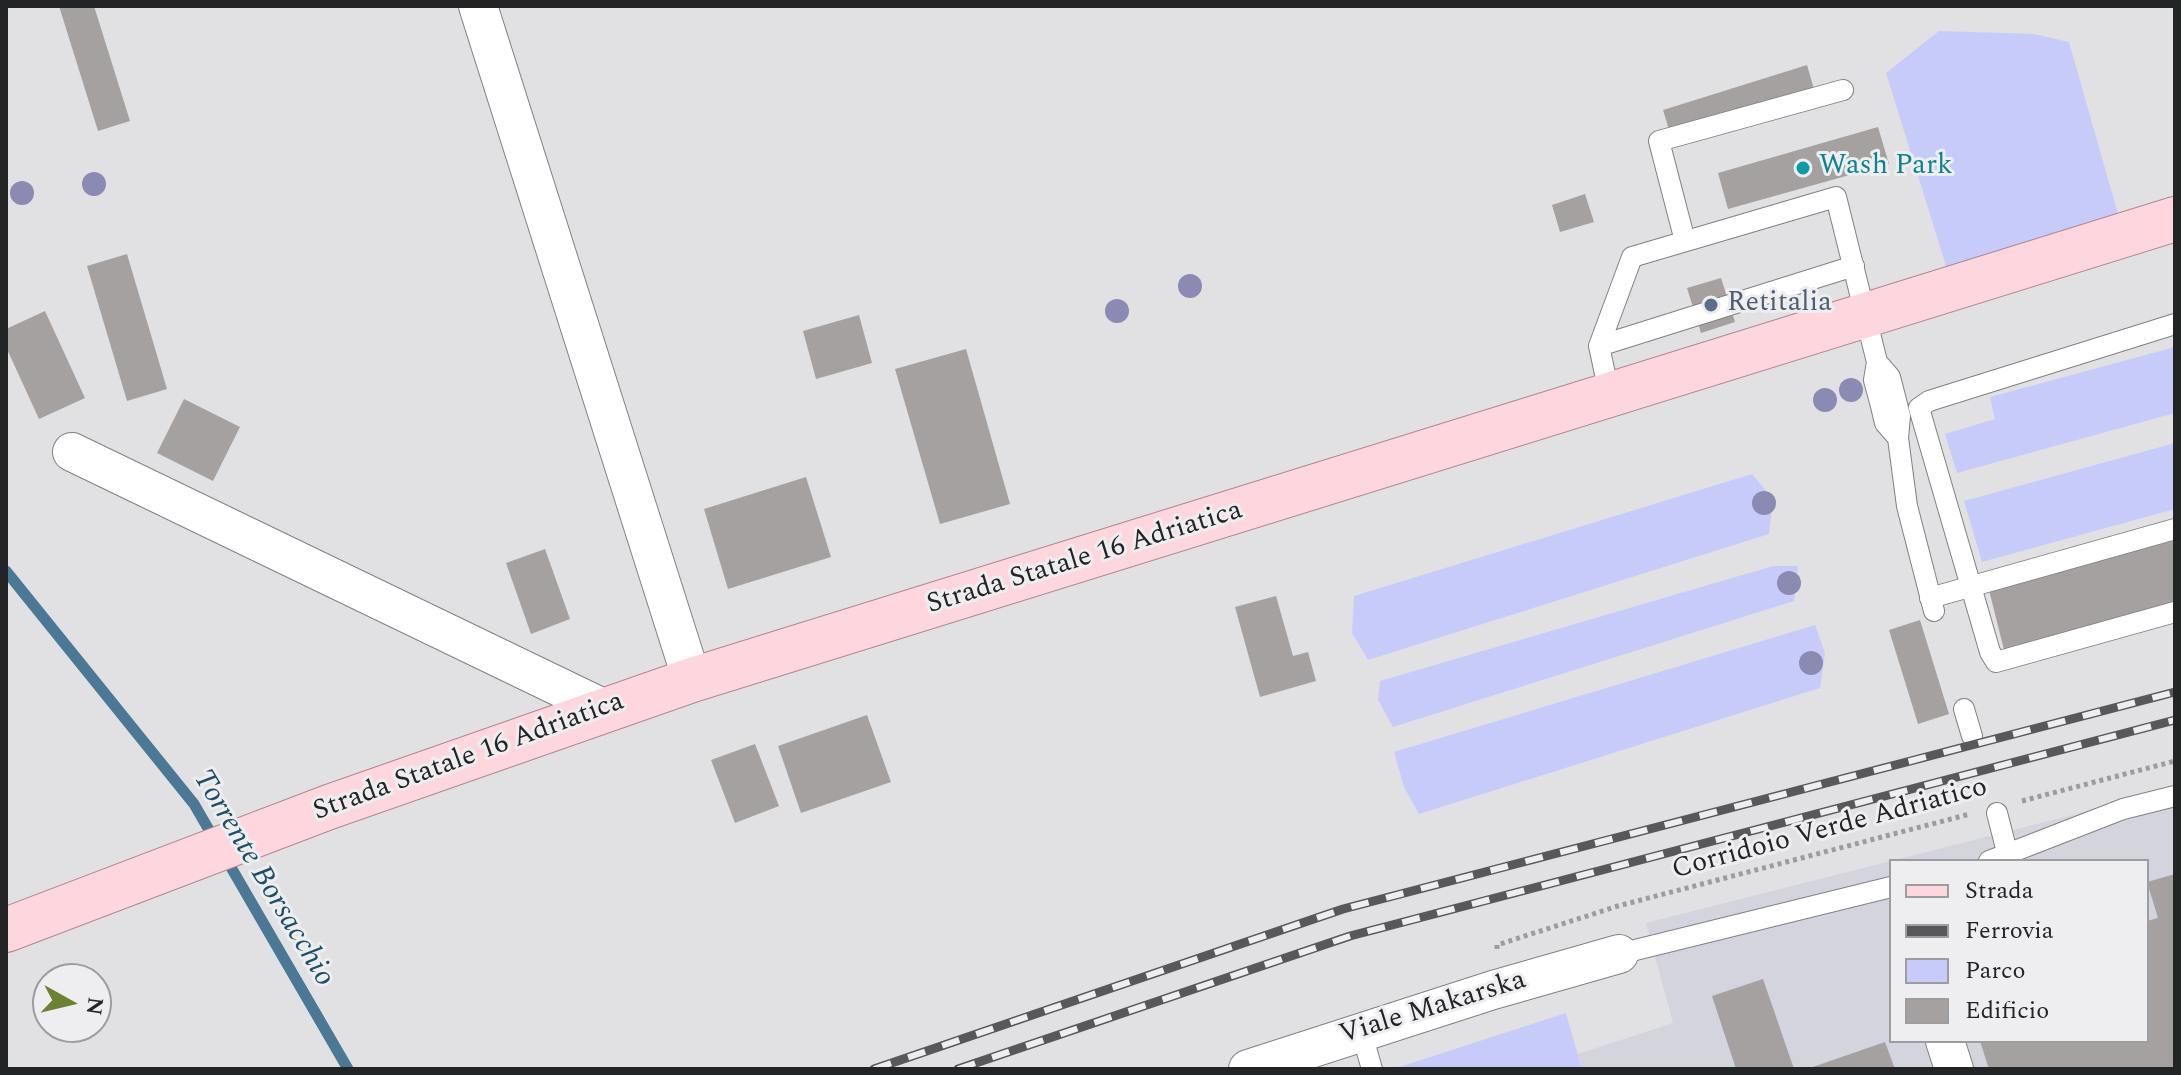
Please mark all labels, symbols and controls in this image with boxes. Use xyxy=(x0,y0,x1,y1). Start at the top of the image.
place label: Wash Park xyxy=(1819,151,1953,185)
marker: Wash Park xyxy=(1794,159,1812,177)
place label: Retitalia xyxy=(1727,288,1832,322)
marker: Retitalia xyxy=(1702,296,1720,314)
street label: Strada Statale 16 Adriatica xyxy=(923,495,1247,623)
street label: Strada Statale 16 Adriatica xyxy=(309,686,629,830)
water label: Torrente Borsacchio xyxy=(183,764,341,994)
street label: Corridoio Verde Adriatico xyxy=(1669,772,1991,888)
legend xyxy=(1889,859,2149,1043)
text: Strada xyxy=(1965,873,2033,909)
text: Ferrovia xyxy=(1965,913,2053,949)
text: Parco xyxy=(1965,953,2026,989)
north arrow xyxy=(32,963,112,1043)
street label: Viale Makarska xyxy=(1336,965,1530,1053)
text: Edificio xyxy=(1965,993,2049,1029)
text: N xyxy=(77,995,112,1017)

